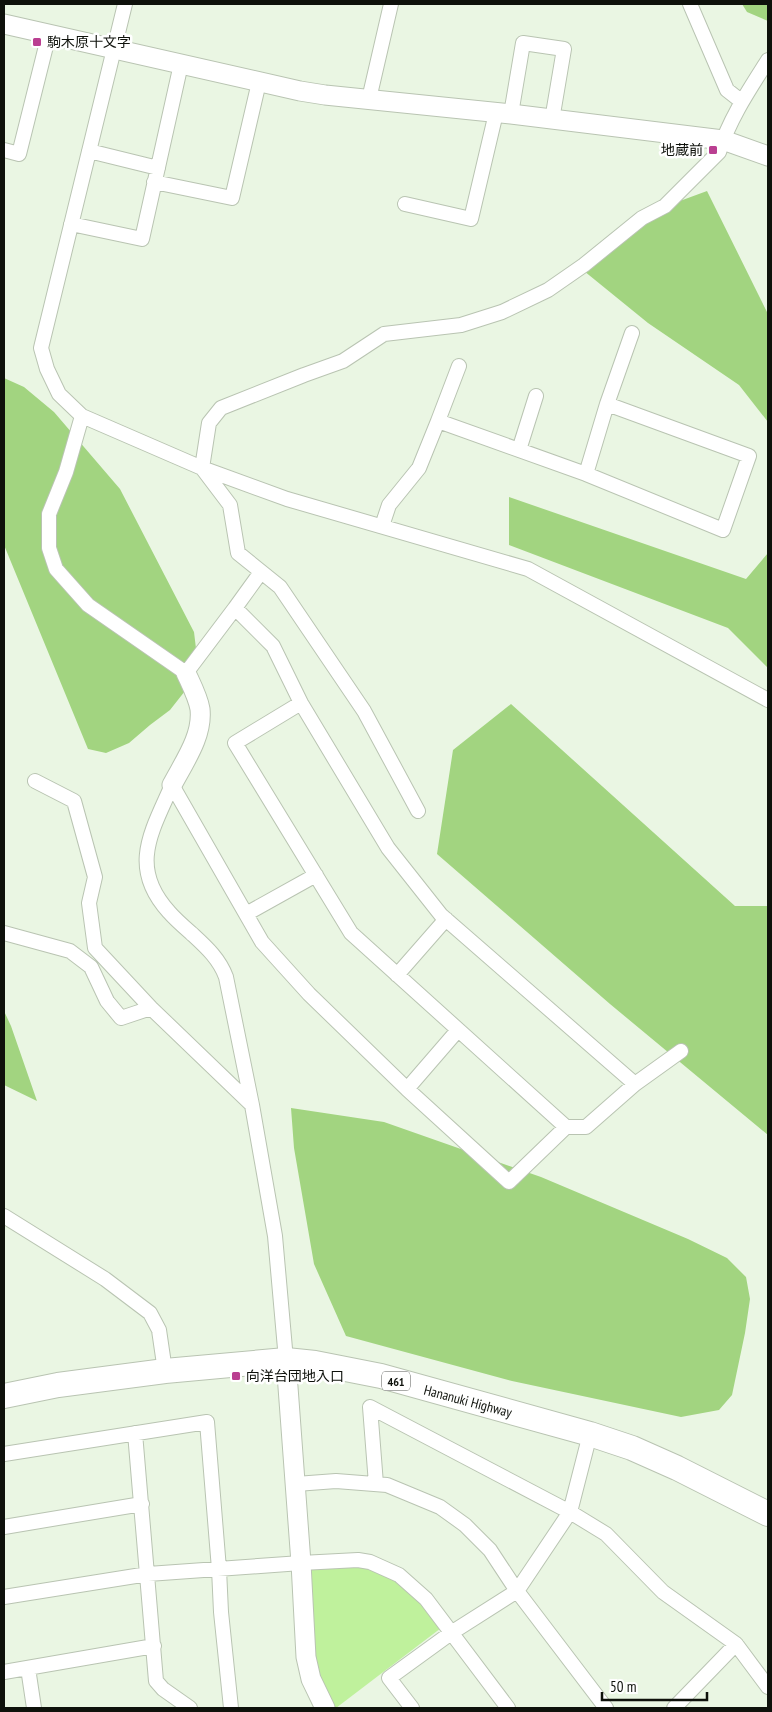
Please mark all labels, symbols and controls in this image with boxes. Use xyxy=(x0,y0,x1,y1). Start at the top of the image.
place label: 駒木原十文字 xyxy=(47,33,131,51)
marker: 駒木原十文字 xyxy=(31,36,43,48)
place label: 地蔵前 xyxy=(661,141,703,159)
marker: 地蔵前 xyxy=(707,144,719,156)
place label: 向洋台団地入口 xyxy=(246,1367,344,1385)
marker: 向洋台団地入口 xyxy=(230,1370,242,1382)
road number: 461 xyxy=(382,1372,410,1390)
street label: Hananuki Highway xyxy=(422,1381,515,1422)
scale bar xyxy=(602,1670,707,1702)
text: 50 m xyxy=(610,1677,636,1696)

